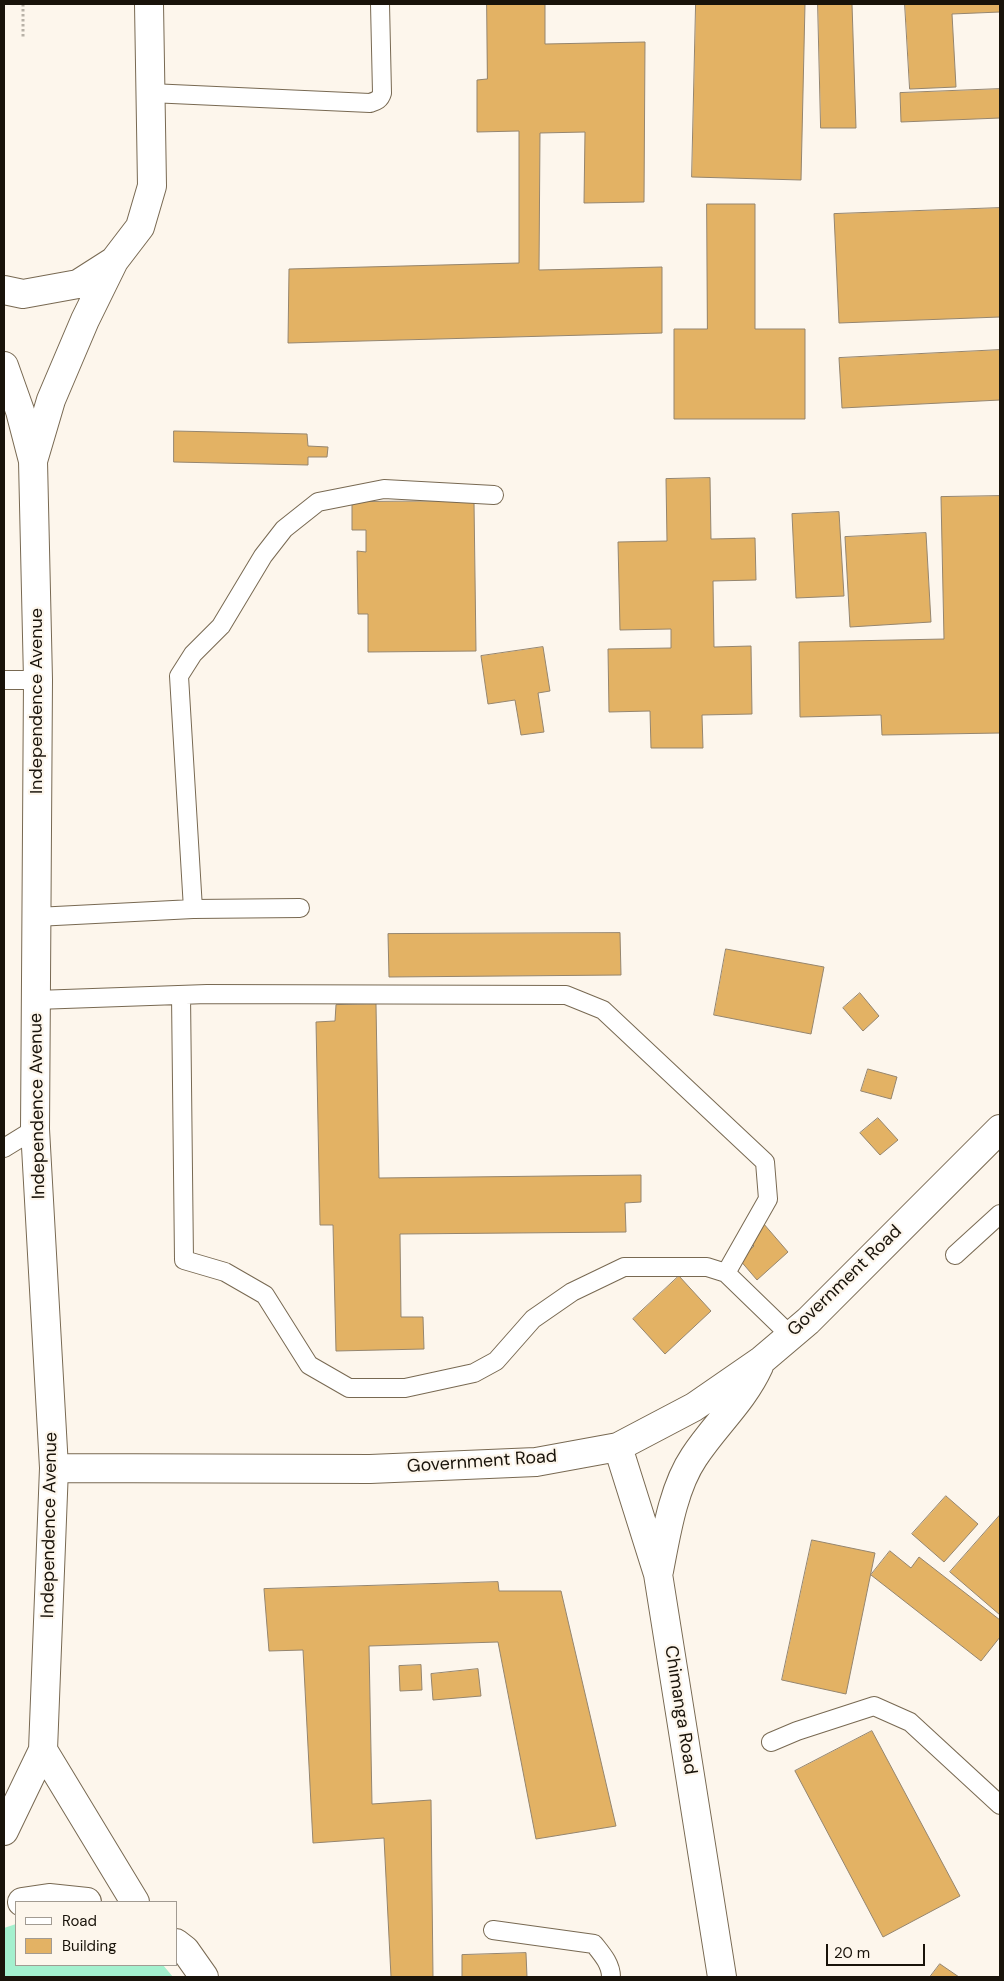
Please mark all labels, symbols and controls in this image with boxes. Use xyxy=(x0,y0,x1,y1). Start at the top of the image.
street label: Independence Avenue xyxy=(26,608,48,794)
street label: Independence Avenue xyxy=(26,1013,50,1199)
street label: Government Road xyxy=(783,1221,907,1341)
street label: Independence Avenue xyxy=(38,1432,62,1618)
street label: Government Road xyxy=(406,1446,558,1478)
street label: Chimanga Road xyxy=(659,1644,701,1776)
legend xyxy=(15,1901,178,1966)
text: Road xyxy=(62,1911,97,1931)
scale bar xyxy=(829,1934,928,1966)
text: Building xyxy=(62,1936,117,1956)
text: 20 m xyxy=(834,1943,870,1963)

